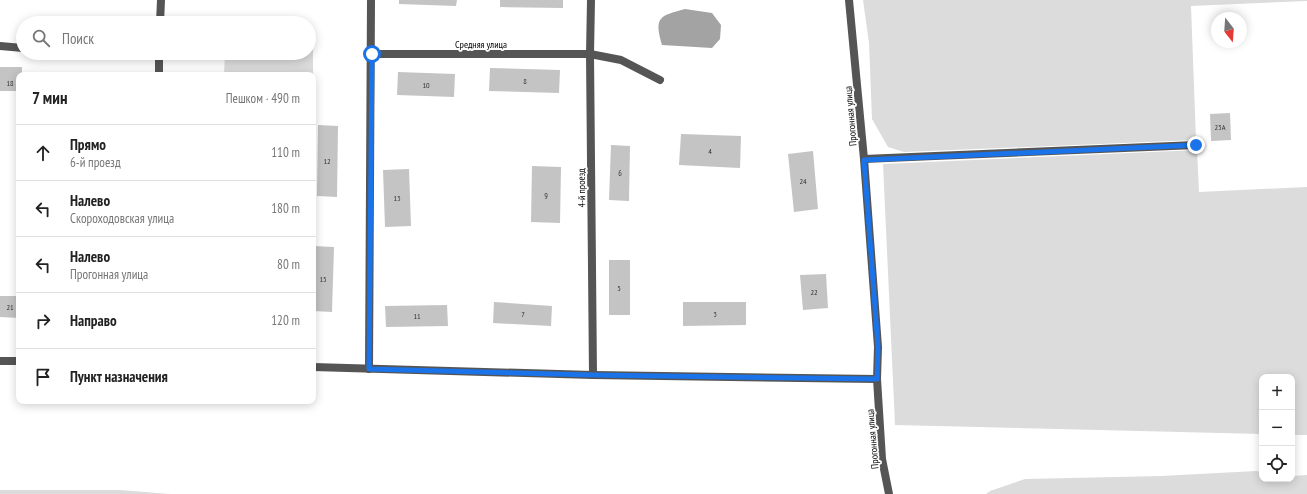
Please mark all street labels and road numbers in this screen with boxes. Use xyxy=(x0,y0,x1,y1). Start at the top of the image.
street label: Средняя улица xyxy=(455,38,507,51)
street label: Прогонная улица xyxy=(841,85,860,147)
street label: 4-й проезд xyxy=(575,168,588,208)
street label: Прогонная улица xyxy=(863,408,882,470)

